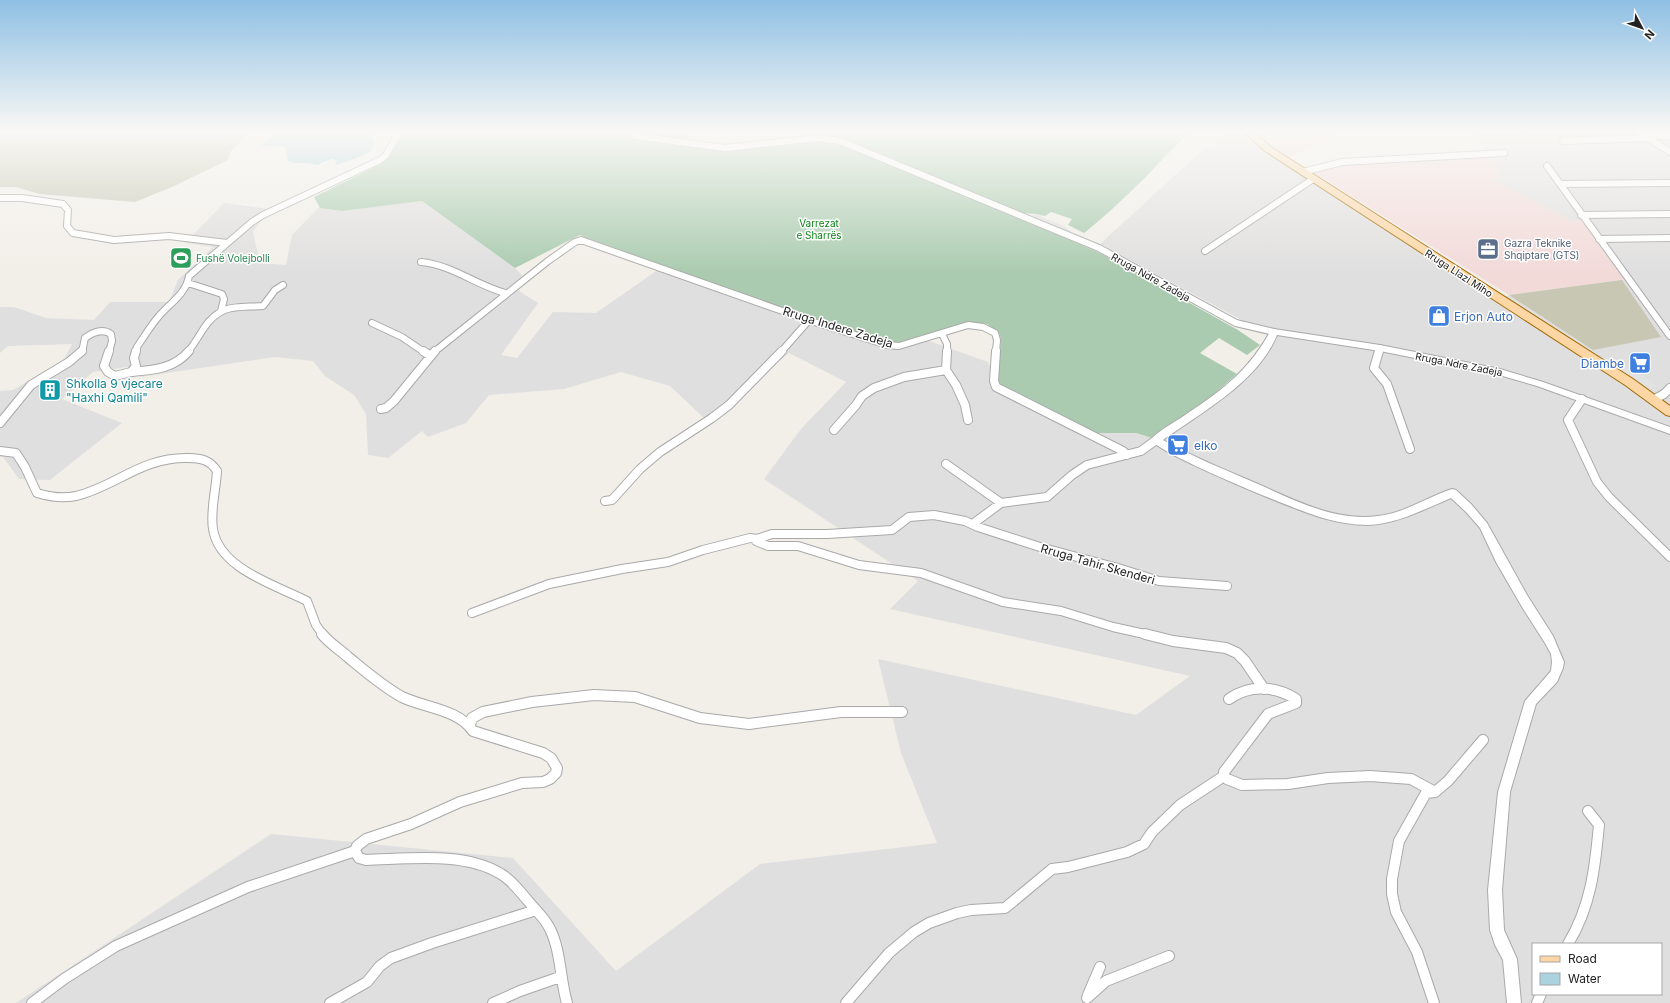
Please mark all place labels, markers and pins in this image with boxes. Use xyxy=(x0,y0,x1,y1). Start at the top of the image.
office icon: Gazra Teknike Shqiptare (GTS) xyxy=(1475,236,1501,262)
place label: Gazra Teknike Shqiptare (GTS) xyxy=(1504,237,1580,261)
sports icon: Fushë Volejbolli xyxy=(168,245,194,271)
place label: Fushë Volejbolli xyxy=(196,252,270,264)
shop icon: Erjon Auto xyxy=(1426,303,1452,329)
place label: Erjon Auto xyxy=(1454,309,1513,324)
supermarket icon: Diambe xyxy=(1627,350,1653,376)
place label: Diambe xyxy=(1581,356,1624,371)
place label: Shkolla 9 vjecare "Haxhi Qamili" xyxy=(66,376,163,405)
building icon: Shkolla 9 vjecare "Haxhi Qamili" xyxy=(37,377,63,403)
supermarket icon: elko xyxy=(1165,432,1191,458)
place label: elko xyxy=(1194,438,1217,453)

